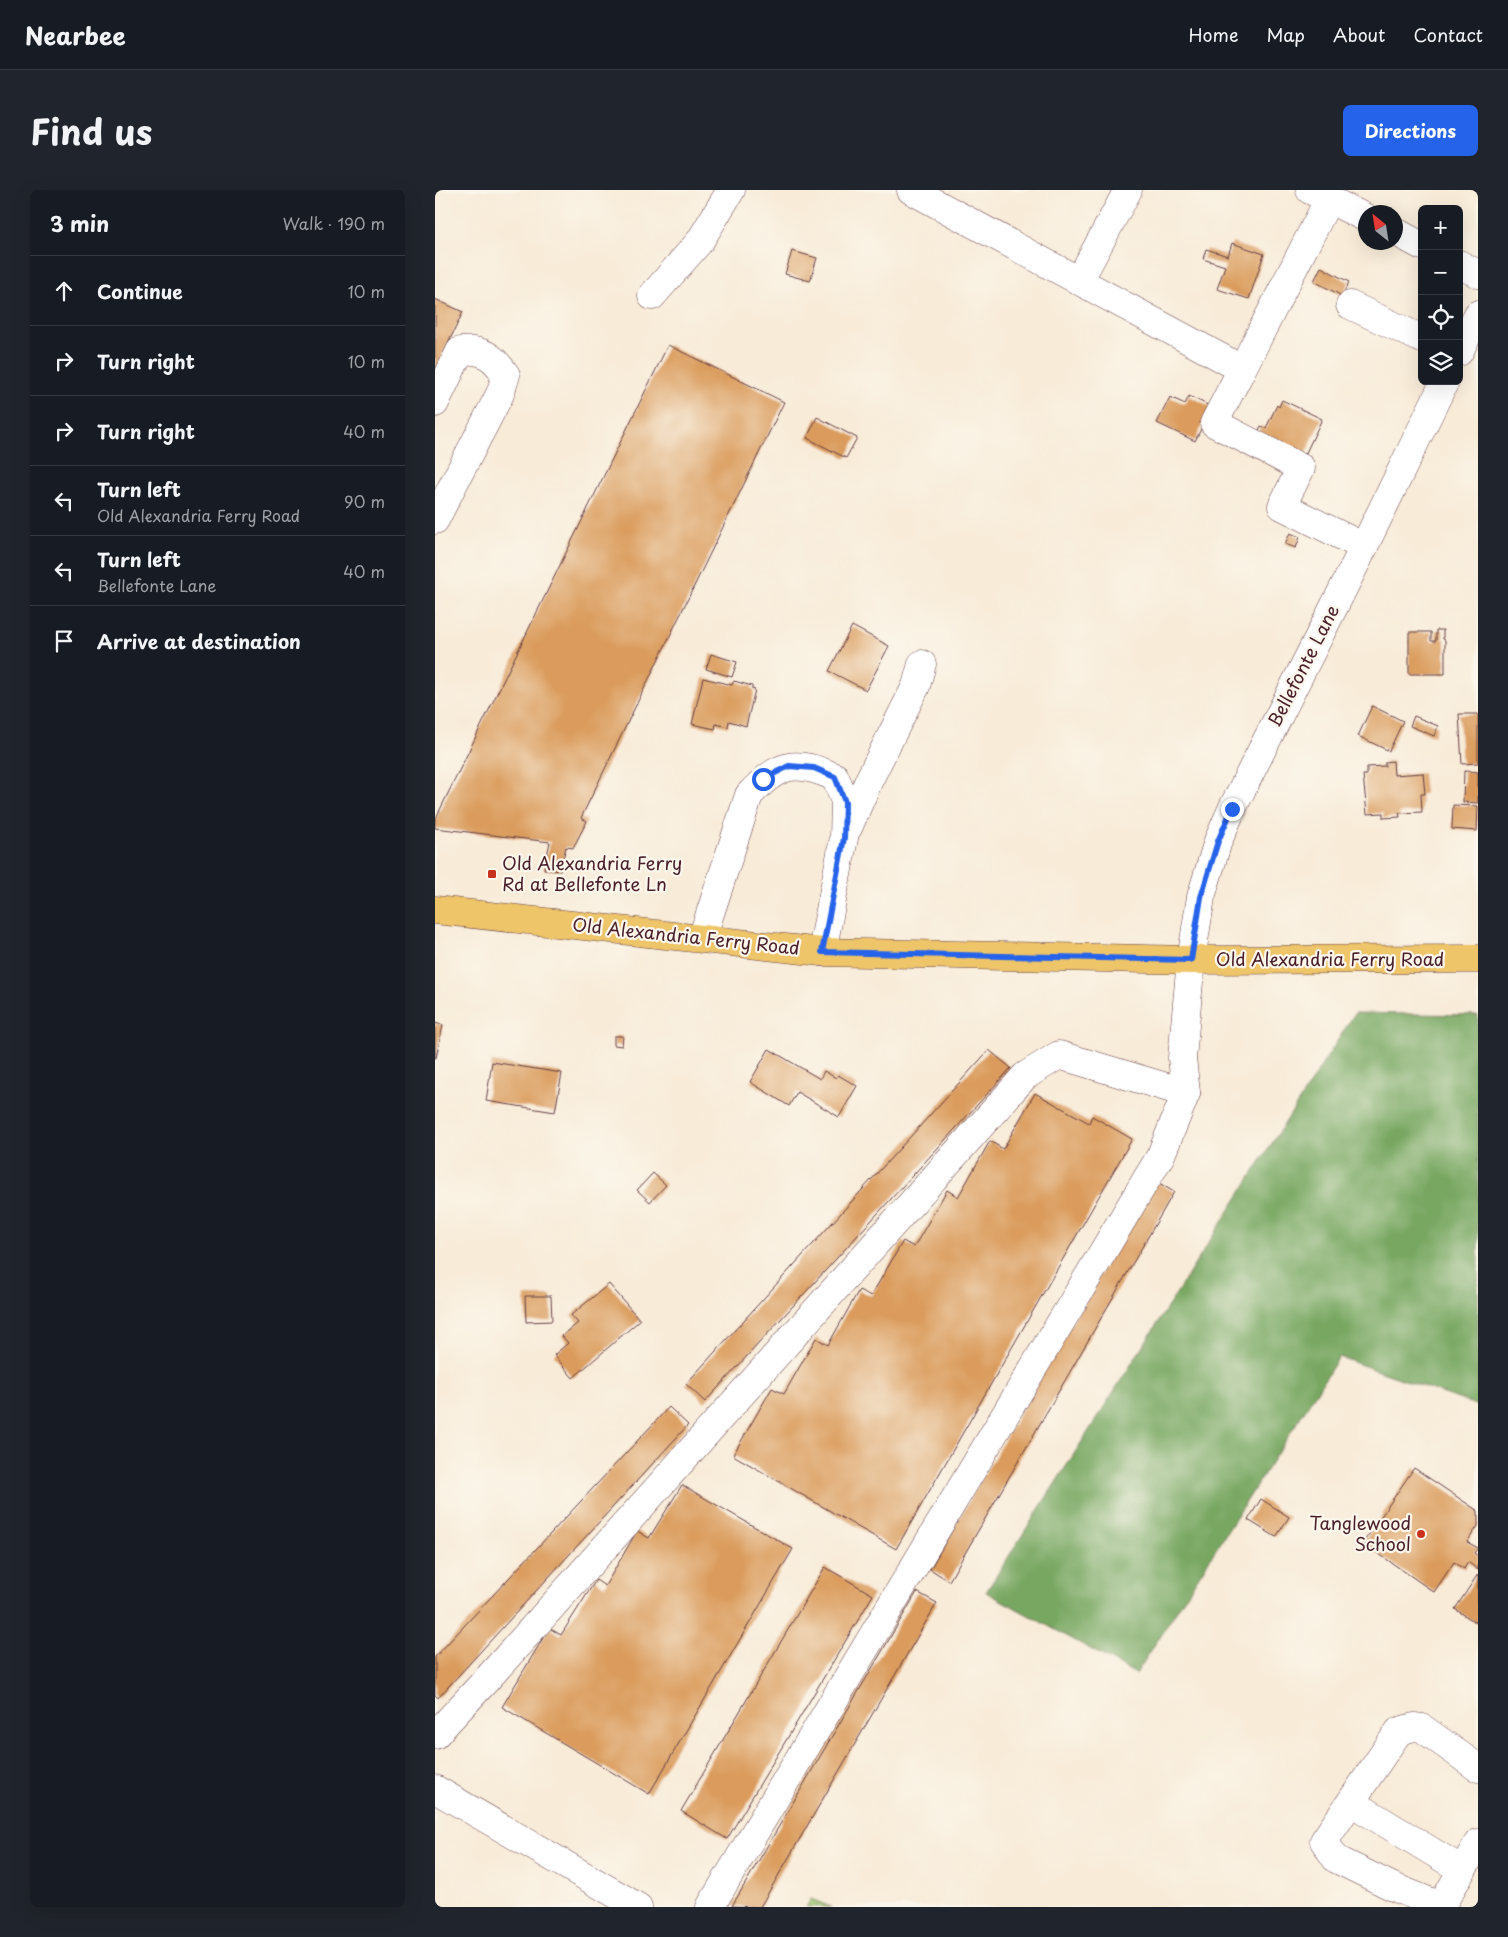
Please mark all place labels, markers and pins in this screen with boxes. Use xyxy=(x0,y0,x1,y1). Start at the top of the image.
place label: Old Alexandria Ferry Rd at Bellefonte Ln xyxy=(502,849,682,897)
marker: Old Alexandria Ferry Rd at Bellefonte Ln xyxy=(486,868,498,880)
place label: Tanglewood School xyxy=(1309,1509,1411,1557)
marker: Tanglewood School xyxy=(1415,1528,1427,1540)

